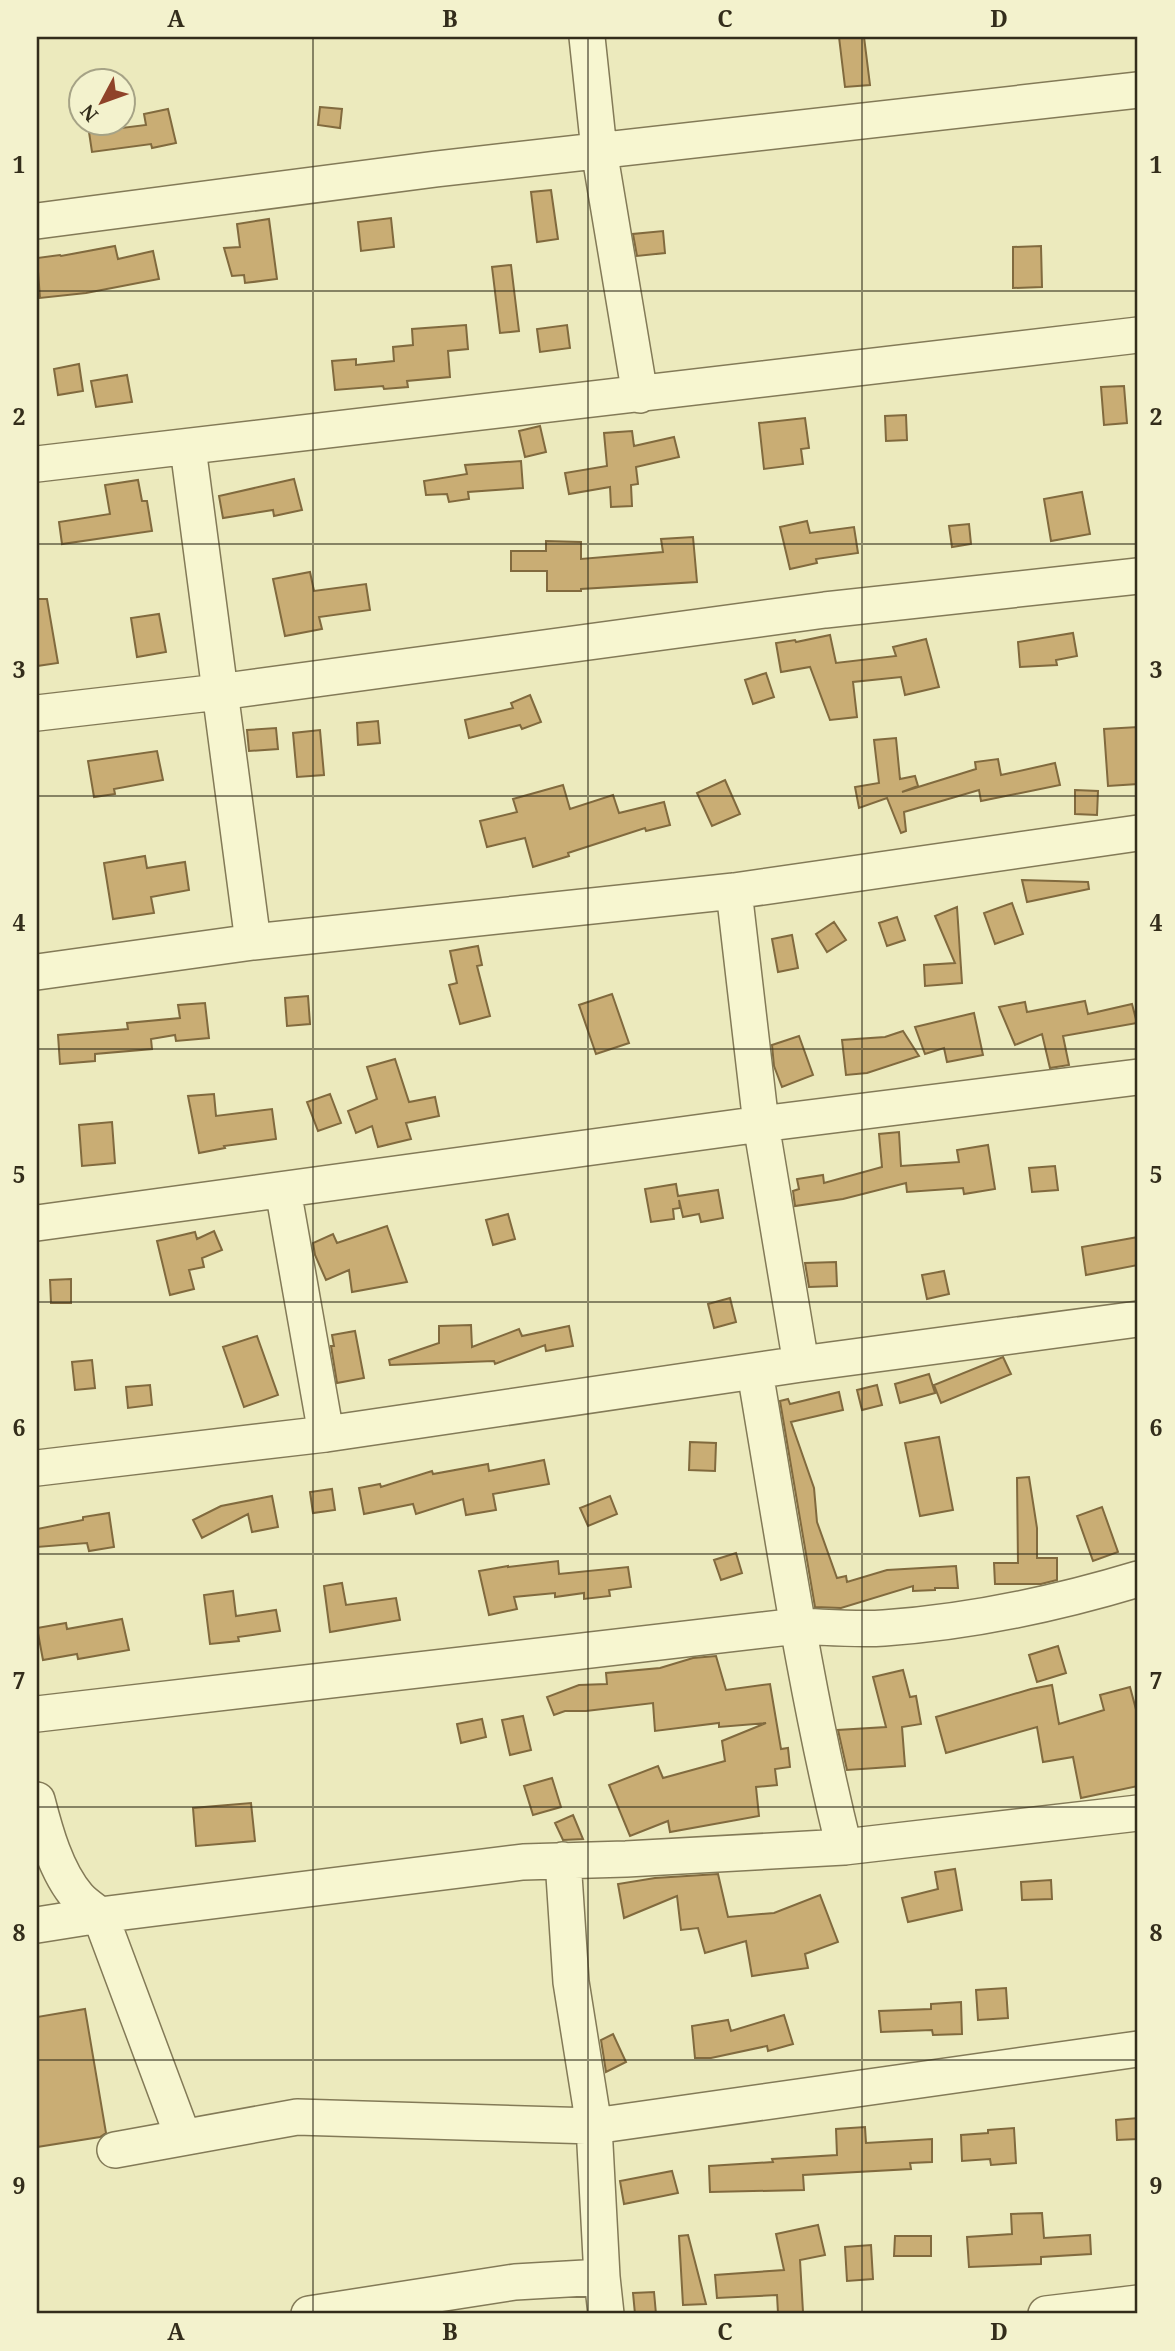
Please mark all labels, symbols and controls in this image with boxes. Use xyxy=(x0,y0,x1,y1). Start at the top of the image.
text: A xyxy=(167,2,185,34)
text: B xyxy=(442,2,458,34)
text: C xyxy=(717,2,733,34)
text: D xyxy=(990,2,1008,34)
north arrow xyxy=(66,66,136,136)
text: N xyxy=(74,99,104,127)
text: 1 xyxy=(13,148,26,180)
text: 1 xyxy=(1150,148,1163,180)
text: 2 xyxy=(13,400,26,432)
text: 2 xyxy=(1150,400,1163,432)
text: 3 xyxy=(13,653,26,685)
text: 3 xyxy=(1150,653,1163,685)
text: 4 xyxy=(13,906,26,938)
text: 4 xyxy=(1150,906,1163,938)
text: 5 xyxy=(13,1158,26,1190)
text: 5 xyxy=(1150,1158,1163,1190)
text: 6 xyxy=(13,1411,26,1443)
text: 6 xyxy=(1150,1411,1163,1443)
text: 7 xyxy=(13,1664,26,1696)
text: 7 xyxy=(1150,1664,1163,1696)
text: 8 xyxy=(13,1916,26,1948)
text: 8 xyxy=(1150,1916,1163,1948)
text: 9 xyxy=(13,2169,26,2201)
text: 9 xyxy=(1150,2169,1163,2201)
text: A xyxy=(167,2315,185,2347)
text: B xyxy=(442,2315,458,2347)
text: C xyxy=(717,2315,733,2347)
text: D xyxy=(990,2315,1008,2347)

